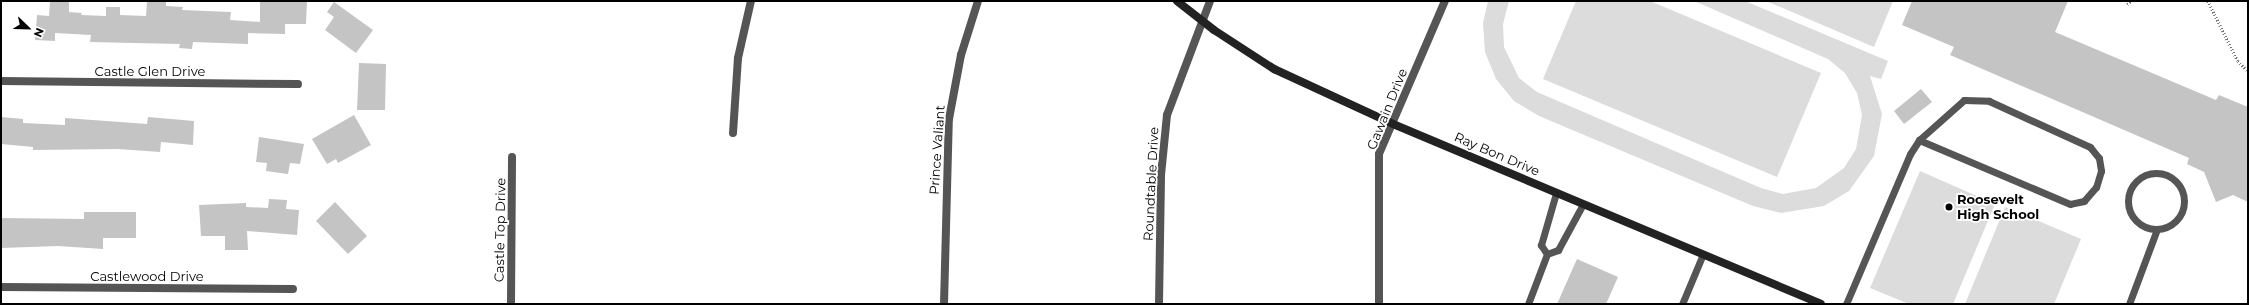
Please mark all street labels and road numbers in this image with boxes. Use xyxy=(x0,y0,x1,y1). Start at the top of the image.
street label: Castle Glen Drive xyxy=(95,63,205,79)
street label: Gawain Drive xyxy=(1364,66,1410,152)
street label: Prince Valiant xyxy=(926,105,948,195)
street label: Roundtable Drive xyxy=(1140,127,1162,241)
street label: Ray Bon Drive xyxy=(1452,129,1542,179)
street label: Castle Top Drive xyxy=(491,178,509,282)
street label: Castlewood Drive xyxy=(90,268,204,284)

